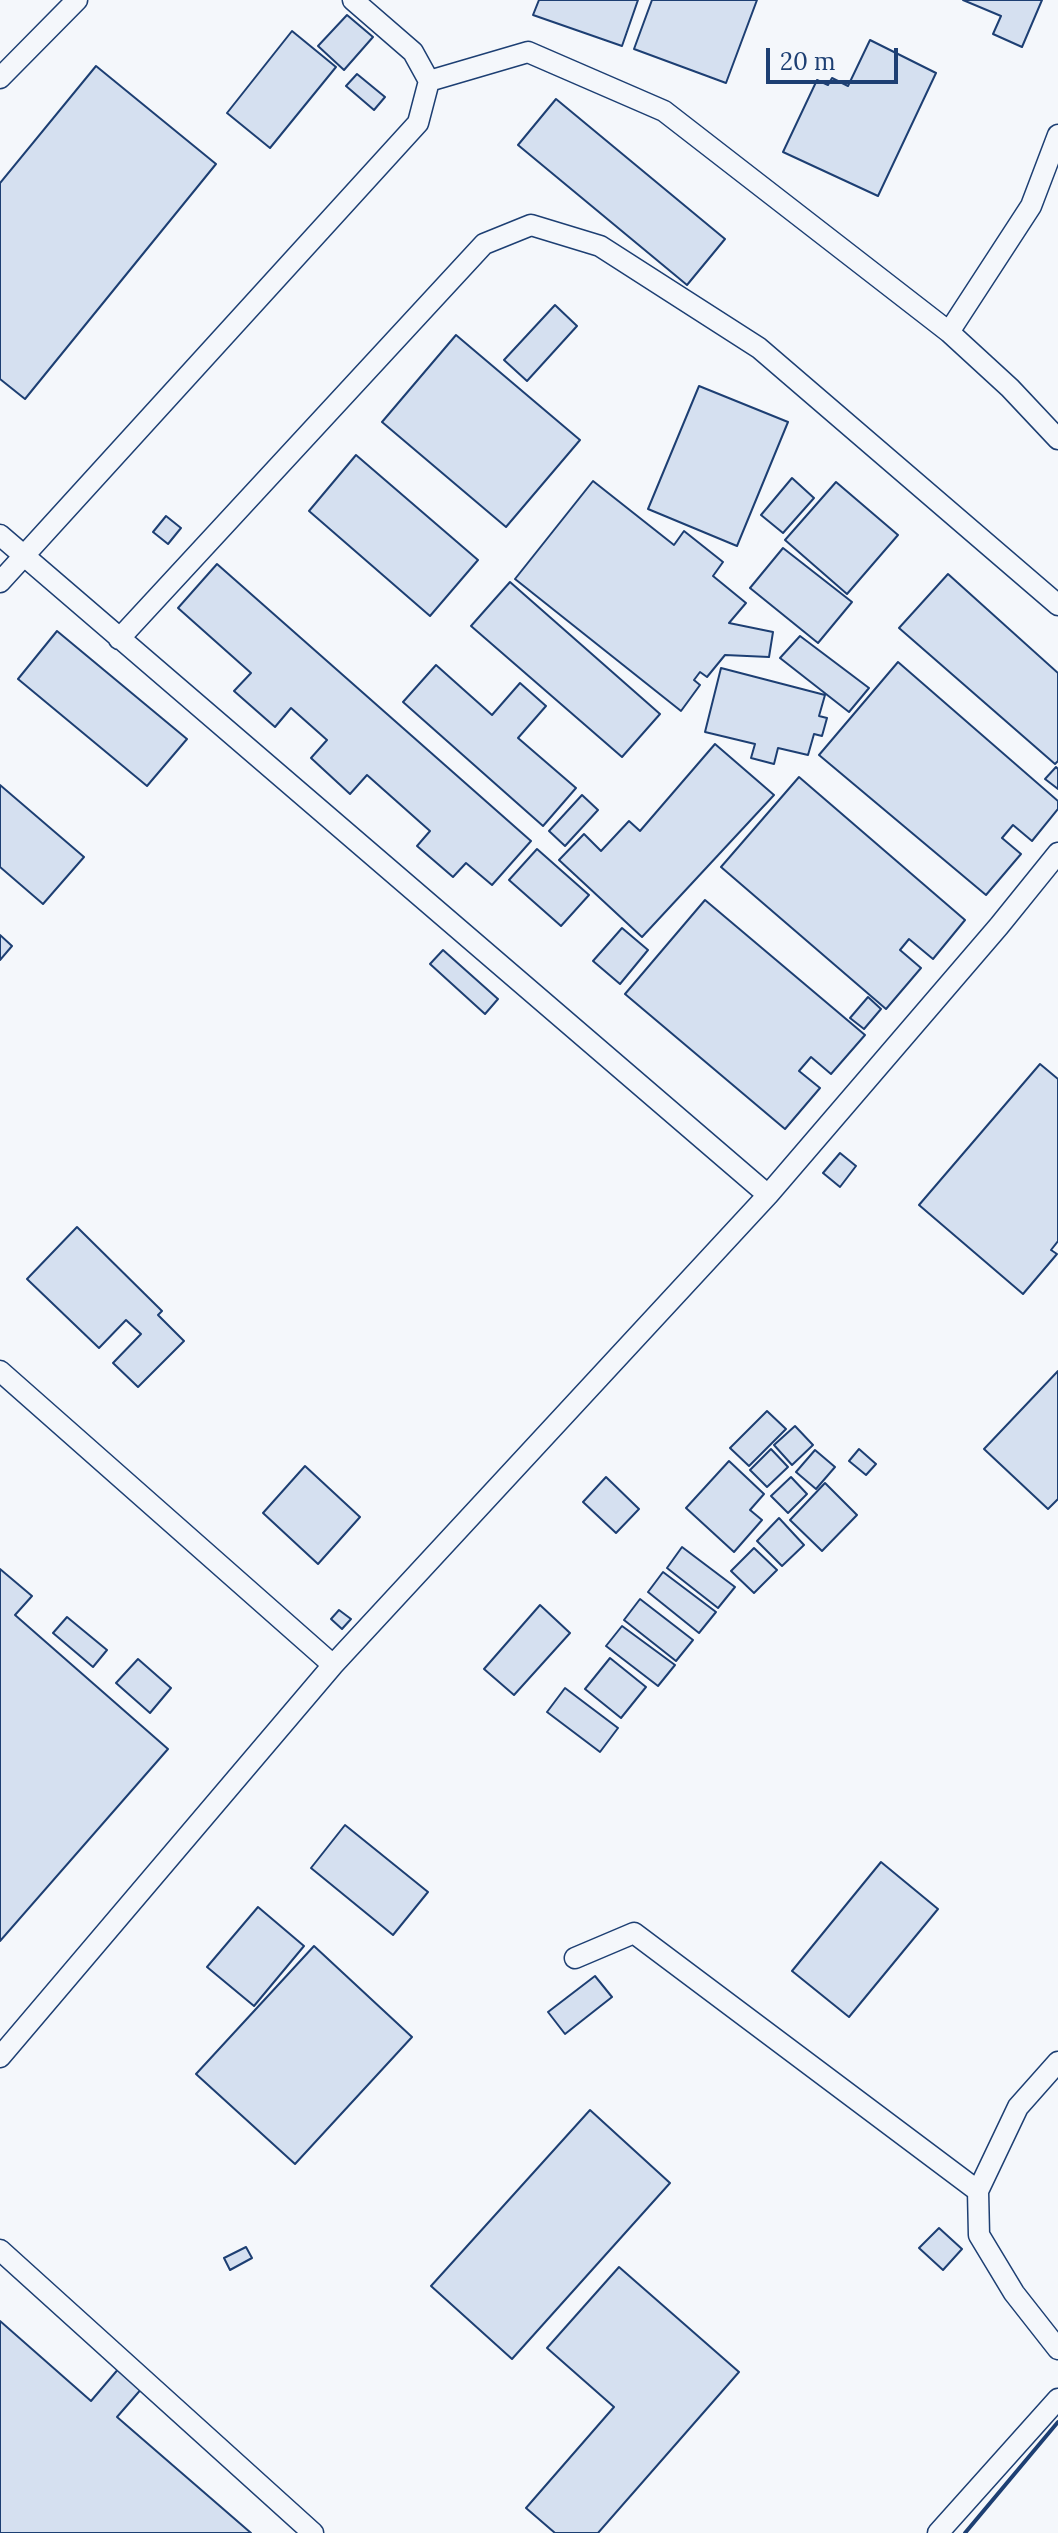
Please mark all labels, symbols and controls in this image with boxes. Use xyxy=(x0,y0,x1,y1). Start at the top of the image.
scale bar xyxy=(770,32,902,82)
text: 20 m xyxy=(780,46,836,77)

